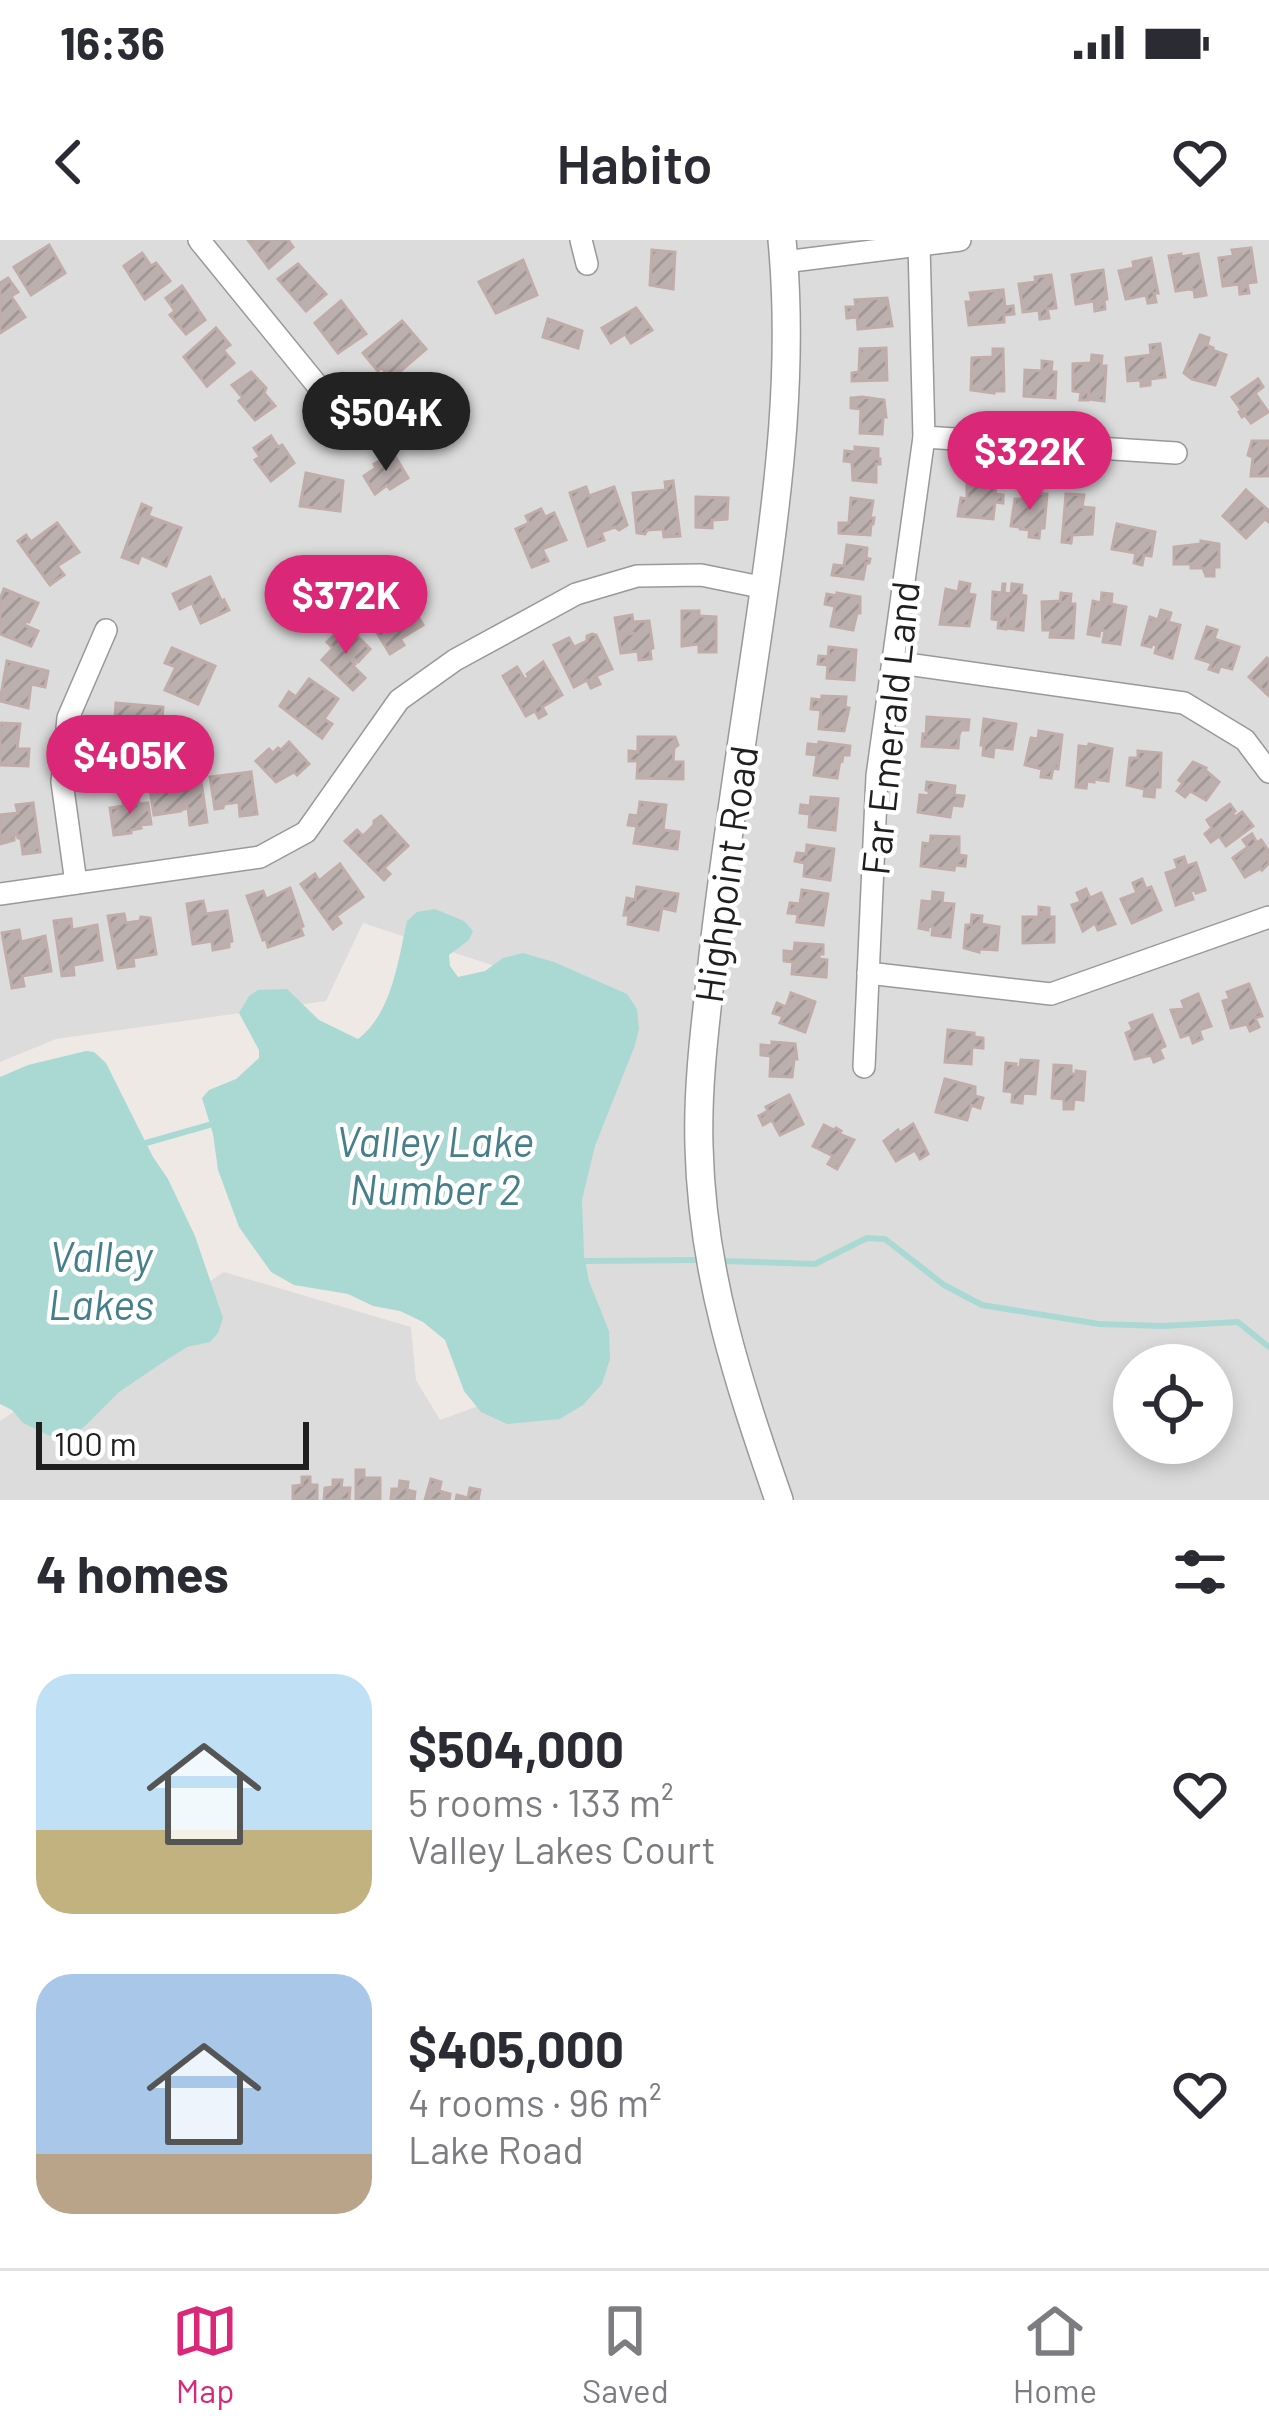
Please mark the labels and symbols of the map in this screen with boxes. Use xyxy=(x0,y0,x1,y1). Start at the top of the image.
pin: $504K xyxy=(302,372,470,474)
pin: $322K xyxy=(946,411,1114,513)
pin: $372K xyxy=(262,555,430,657)
street label: Far Emerald Land xyxy=(850,579,928,877)
pin: $405K xyxy=(46,715,214,817)
street label: Highpoint Road xyxy=(684,742,766,1006)
water label: Valley Lake Number 2 xyxy=(336,1115,534,1213)
water label: Valley Lakes xyxy=(48,1230,154,1328)
scale bar xyxy=(36,1416,309,1469)

